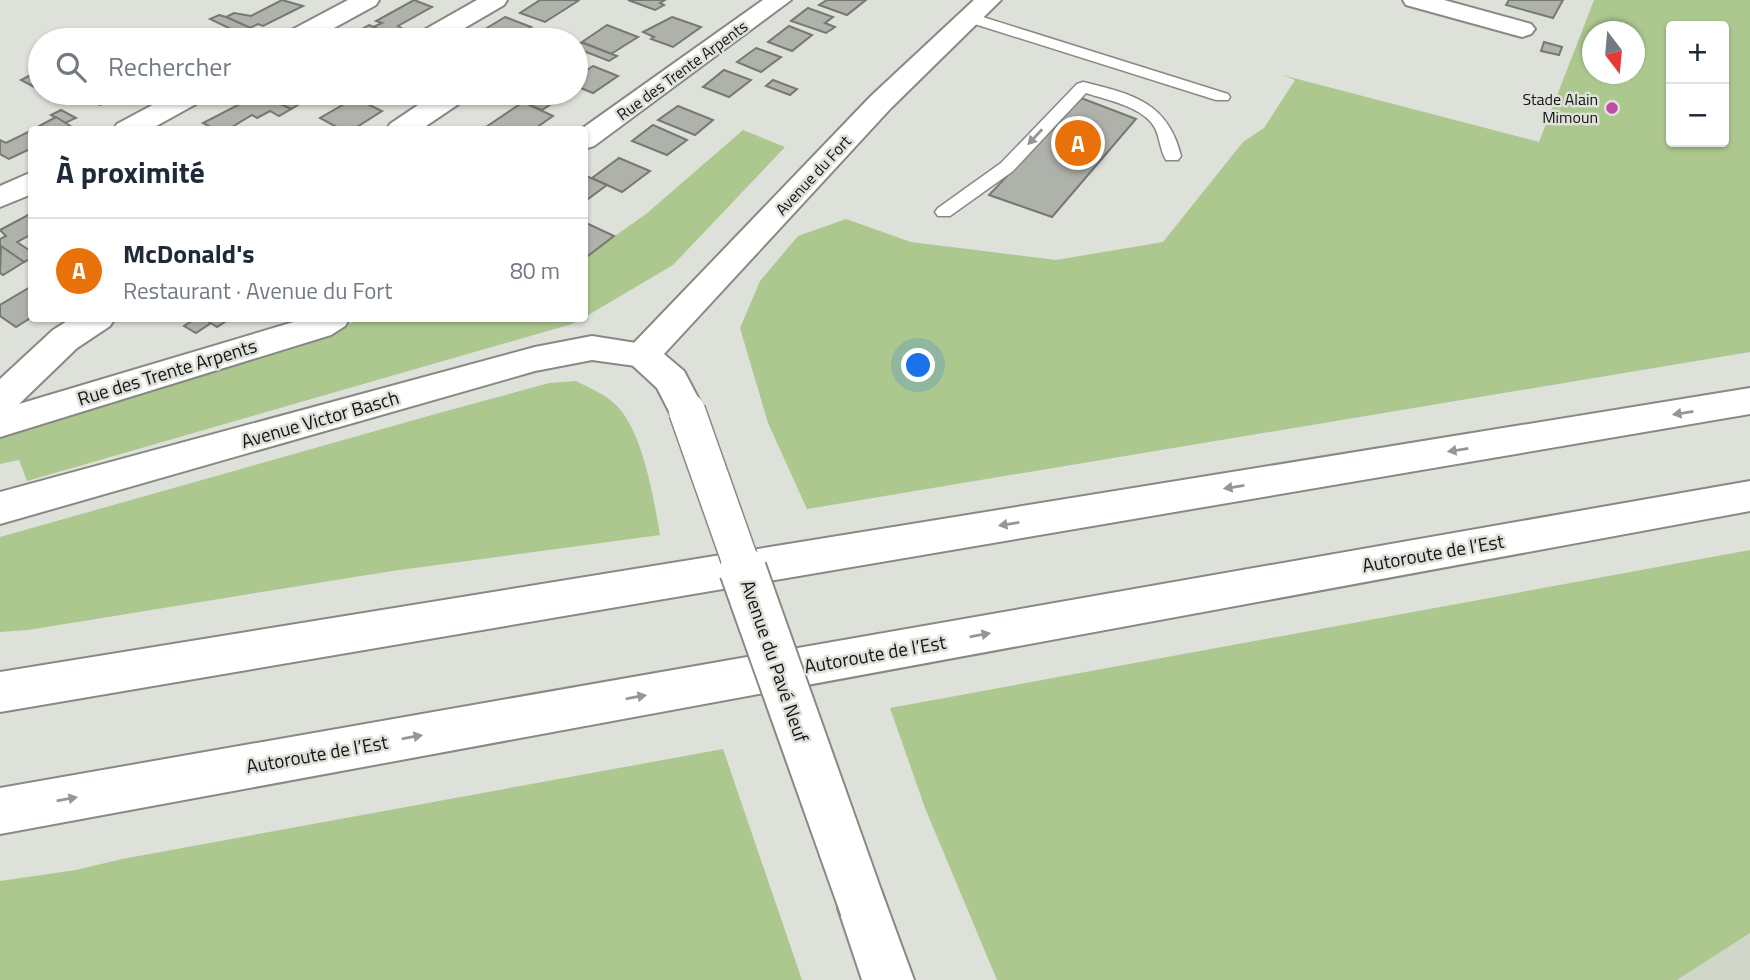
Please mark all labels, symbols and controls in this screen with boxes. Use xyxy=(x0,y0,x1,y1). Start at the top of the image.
street label: Rue des Trente Arpents xyxy=(611,14,753,126)
north arrow xyxy=(1582,21,1645,84)
map controls xyxy=(1666,21,1729,147)
button: + xyxy=(1666,21,1729,84)
search box xyxy=(28,28,588,105)
text: Rechercher xyxy=(108,47,232,86)
icon: search xyxy=(52,48,90,86)
button: − xyxy=(1666,84,1729,147)
place label: Stade Alain Mimoun xyxy=(1522,87,1598,129)
marker: Stade Alain Mimoun xyxy=(1604,100,1620,116)
pin: A xyxy=(1055,117,1101,169)
one-way arrow xyxy=(1027,128,1043,146)
street label: Avenue du Fort xyxy=(770,129,857,220)
text: À proximité xyxy=(56,149,205,195)
text: McDonald's xyxy=(123,234,255,273)
text: A xyxy=(72,253,86,288)
text: 80 m xyxy=(510,253,560,288)
text: Restaurant · Avenue du Fort xyxy=(123,273,392,308)
street label: Rue des Trente Arpents xyxy=(74,330,260,413)
your location xyxy=(901,348,935,382)
street label: Avenue Victor Basch xyxy=(237,382,402,455)
one-way arrow xyxy=(1672,408,1694,419)
one-way arrow xyxy=(1447,445,1469,456)
one-way arrow xyxy=(1223,482,1245,493)
one-way arrow xyxy=(998,519,1020,530)
street label: Autoroute de l’Est xyxy=(1360,526,1506,579)
street label: Avenue du Pavé Neuf xyxy=(734,576,817,747)
street label: Autoroute de l’Est xyxy=(802,627,948,680)
one-way arrow xyxy=(969,629,991,640)
one-way arrow xyxy=(625,691,647,702)
street label: Autoroute de l’Est xyxy=(244,727,390,780)
one-way arrow xyxy=(401,731,423,742)
one-way arrow xyxy=(56,793,78,804)

